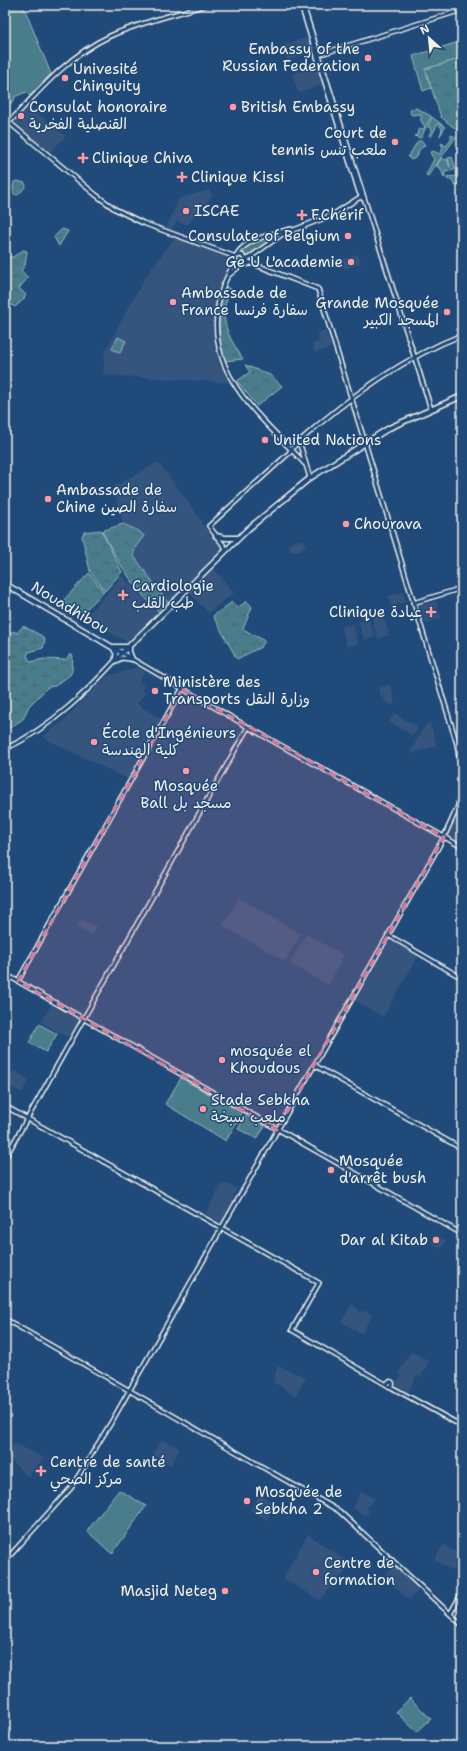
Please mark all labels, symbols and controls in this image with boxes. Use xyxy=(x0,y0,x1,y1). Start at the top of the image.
north arrow xyxy=(409,18,449,58)
text: N xyxy=(417,21,432,38)
place label: Embassy of the Russian Federation xyxy=(222,39,360,76)
marker: Embassy of the Russian Federation xyxy=(363,53,373,63)
place label: Univesité Chinguity xyxy=(73,59,141,96)
marker: Univesité Chinguity xyxy=(60,73,70,83)
place label: Consulat honoraire القنصلية الفخرية xyxy=(29,97,168,134)
place label: British Embassy xyxy=(241,97,355,117)
marker: British Embassy xyxy=(228,102,238,112)
marker: Consulat honoraire القنصلية الفخرية xyxy=(16,111,26,121)
place label: Court de tennis ملعب تنس xyxy=(271,123,387,160)
marker: Court de tennis ملعب تنس xyxy=(390,137,400,147)
place label: Clinique Chiva xyxy=(92,148,194,168)
marker: Clinique Chiva xyxy=(77,152,89,164)
place label: Clinique Kissi xyxy=(191,167,284,187)
marker: Clinique Kissi xyxy=(176,171,188,183)
place label: ISCAE xyxy=(194,201,239,221)
place label: F.Chérif xyxy=(311,205,364,225)
marker: ISCAE xyxy=(181,206,191,216)
marker: F.Chérif xyxy=(296,209,308,221)
place label: Consulate of Belgium xyxy=(188,226,340,246)
marker: Consulate of Belgium xyxy=(343,231,353,241)
place label: Ge U L'academie xyxy=(225,252,343,272)
marker: Ge U L'academie xyxy=(346,257,356,267)
place label: Ambassade de France سفارة فرنسا xyxy=(181,283,308,320)
place label: Grande Mosquée المسجد الكبير xyxy=(316,293,439,330)
marker: Ambassade de France سفارة فرنسا xyxy=(168,297,178,307)
marker: Grande Mosquée المسجد الكبير xyxy=(442,307,452,317)
place label: United Nations xyxy=(273,430,381,450)
marker: United Nations xyxy=(260,435,270,445)
place label: Ambassade de Chine سفارة الصين xyxy=(56,480,177,517)
marker: Ambassade de Chine سفارة الصين xyxy=(43,494,53,504)
place label: Chourava xyxy=(354,514,422,534)
marker: Chourava xyxy=(341,519,351,529)
place label: Cardiologie طب القلب xyxy=(132,576,214,613)
street label: Nouadhibou xyxy=(27,577,113,639)
marker: Cardiologie طب القلب xyxy=(117,589,129,601)
place label: Clinique عيادة xyxy=(329,602,422,622)
marker: Clinique عيادة xyxy=(425,606,437,618)
place label: Ministère des Transports وزارة النقل xyxy=(163,672,310,709)
marker: Ministère des Transports وزارة النقل xyxy=(150,686,160,696)
place label: École d'Ingénieurs كلية الهندسة xyxy=(102,722,236,760)
marker: École d'Ingénieurs كلية الهندسة xyxy=(89,737,99,747)
marker: Mosquée Ball مسجد بل xyxy=(181,766,191,776)
place label: Mosquée Ball مسجد بل xyxy=(141,776,231,813)
place label: mosquée el Khoudous xyxy=(230,1041,312,1078)
marker: mosquée el Khoudous xyxy=(217,1055,227,1065)
place label: Stade Sebkha ملعب سبخة xyxy=(211,1090,310,1127)
marker: Stade Sebkha ملعب سبخة xyxy=(198,1104,208,1114)
place label: Mosquée d'arrêt bush xyxy=(339,1151,426,1188)
marker: Mosquée d'arrêt bush xyxy=(326,1165,336,1175)
place label: Dar al Kitab xyxy=(340,1230,428,1250)
marker: Dar al Kitab xyxy=(431,1235,441,1245)
place label: Centre de santé مركز الصحي xyxy=(50,1452,166,1492)
marker: Centre de santé مركز الصحي xyxy=(35,1465,47,1477)
place label: Mosquée de Sebkha 2 xyxy=(255,1482,343,1519)
marker: Mosquée de Sebkha 2 xyxy=(242,1496,252,1506)
place label: Centre de formation xyxy=(324,1553,395,1590)
marker: Centre de formation xyxy=(311,1567,321,1577)
place label: Masjid Neteg xyxy=(120,1581,217,1601)
marker: Masjid Neteg xyxy=(220,1586,230,1596)

